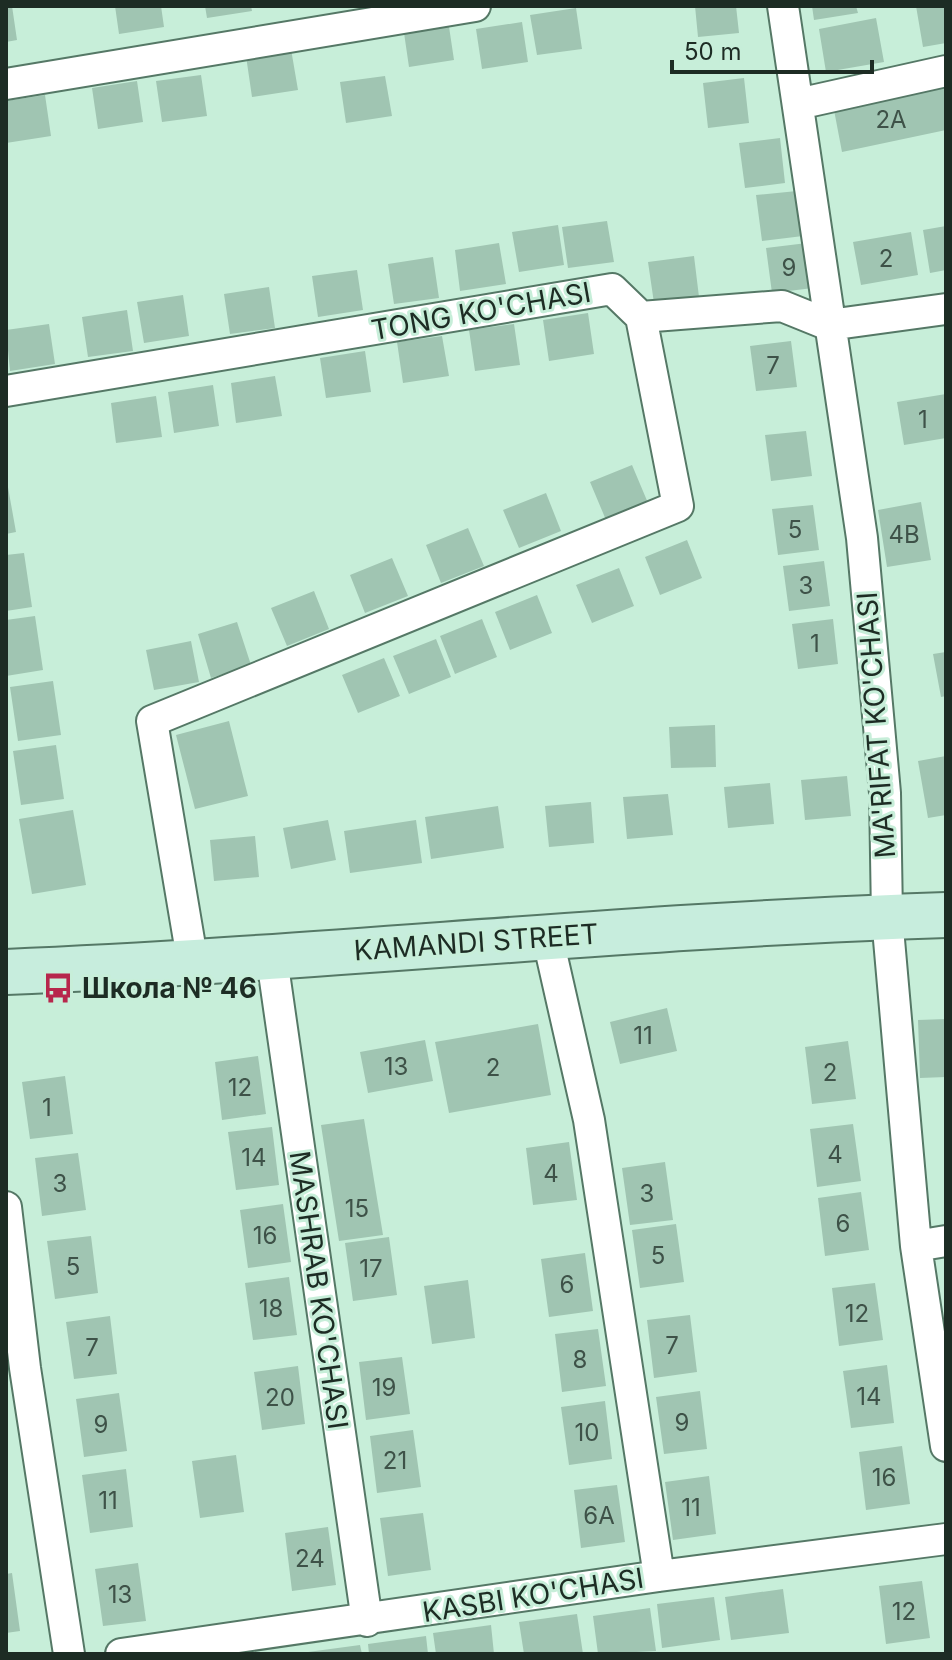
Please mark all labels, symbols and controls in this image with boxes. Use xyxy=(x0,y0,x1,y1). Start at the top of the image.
scale bar xyxy=(672,24,872,74)
text: 50 m xyxy=(684,37,742,66)
house number: 2A xyxy=(875,105,907,134)
house number: 2 xyxy=(879,244,893,273)
house number: 9 xyxy=(782,253,796,282)
street label: TONG KO'CHASI xyxy=(369,275,593,347)
house number: 7 xyxy=(766,351,780,380)
house number: 1 xyxy=(918,405,928,434)
house number: 5 xyxy=(788,515,802,544)
house number: 4B xyxy=(888,520,920,549)
house number: 3 xyxy=(799,571,813,600)
street label: MA'RIFAT KO'CHASI xyxy=(850,591,902,859)
house number: 1 xyxy=(810,629,820,658)
street label: KAMANDI STREET xyxy=(352,916,600,968)
bus stop icon: Школа № 46 xyxy=(41,971,75,1005)
place label: Школа № 46 xyxy=(82,971,257,1005)
house number: 11 xyxy=(633,1021,653,1050)
house number: 13 xyxy=(384,1052,408,1081)
house number: 2 xyxy=(486,1053,500,1082)
house number: 2 xyxy=(823,1058,837,1087)
house number: 12 xyxy=(228,1073,252,1102)
house number: 1 xyxy=(42,1093,52,1122)
house number: 4 xyxy=(827,1140,843,1169)
house number: 14 xyxy=(241,1143,267,1172)
street label: MASHRAB KO'CHASI xyxy=(283,1149,355,1431)
house number: 4 xyxy=(543,1159,559,1188)
house number: 3 xyxy=(53,1169,67,1198)
house number: 3 xyxy=(640,1179,654,1208)
house number: 15 xyxy=(345,1194,369,1223)
house number: 6 xyxy=(836,1209,850,1238)
house number: 16 xyxy=(253,1221,277,1250)
house number: 5 xyxy=(651,1241,665,1270)
house number: 5 xyxy=(66,1252,80,1281)
house number: 17 xyxy=(359,1254,383,1283)
house number: 6 xyxy=(560,1270,574,1299)
house number: 18 xyxy=(259,1294,283,1323)
house number: 12 xyxy=(845,1299,869,1328)
house number: 7 xyxy=(665,1331,679,1360)
house number: 7 xyxy=(85,1333,99,1362)
house number: 8 xyxy=(573,1345,587,1374)
house number: 19 xyxy=(372,1373,396,1402)
house number: 14 xyxy=(856,1382,882,1411)
house number: 20 xyxy=(265,1383,295,1412)
house number: 9 xyxy=(675,1408,689,1437)
house number: 9 xyxy=(94,1410,108,1439)
house number: 10 xyxy=(575,1418,599,1447)
house number: 21 xyxy=(383,1446,407,1475)
house number: 16 xyxy=(872,1463,896,1492)
house number: 11 xyxy=(98,1486,118,1515)
house number: 11 xyxy=(681,1493,701,1522)
house number: 6A xyxy=(583,1501,615,1530)
house number: 24 xyxy=(295,1544,325,1573)
street label: KASBI KO'CHASI xyxy=(420,1561,646,1629)
house number: 13 xyxy=(108,1580,132,1609)
house number: 12 xyxy=(892,1597,916,1626)

